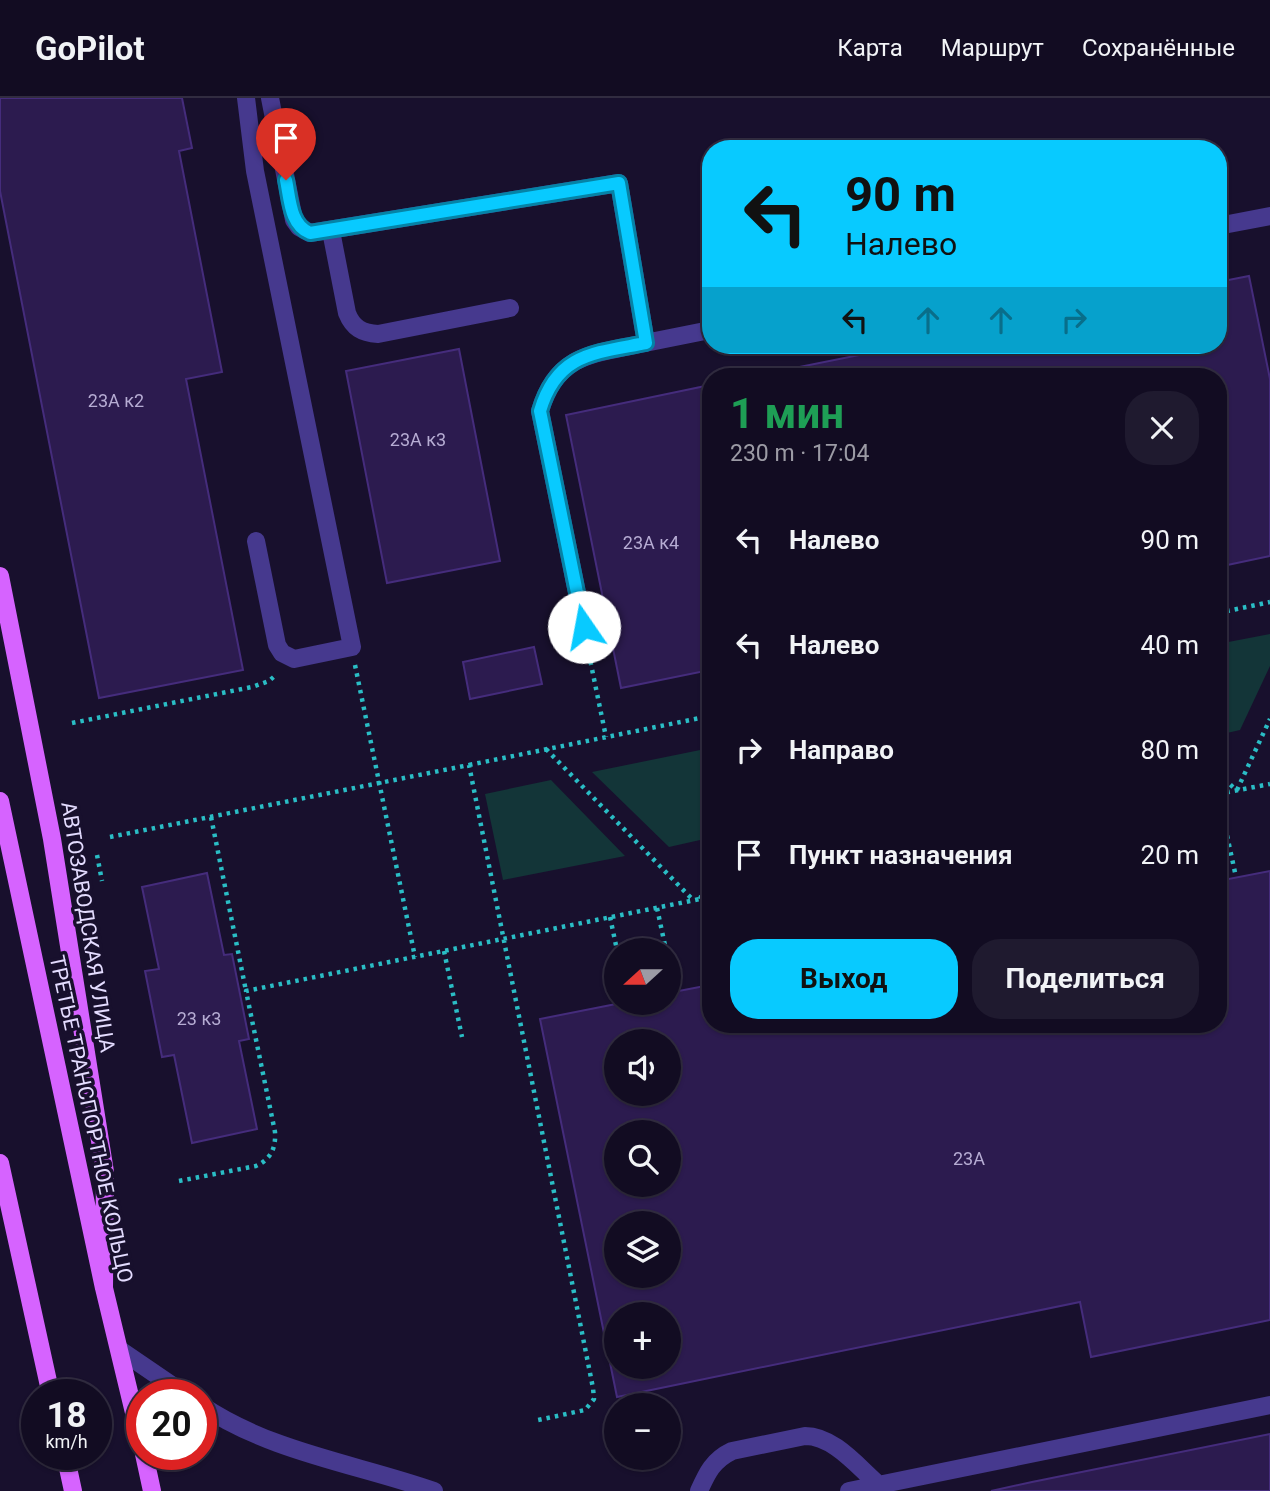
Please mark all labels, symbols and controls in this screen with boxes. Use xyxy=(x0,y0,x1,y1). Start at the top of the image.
text: GoPilot xyxy=(35,29,145,68)
text: Карта xyxy=(837,34,903,62)
text: Маршрут xyxy=(941,34,1044,62)
text: Сохранённые xyxy=(1082,34,1235,62)
pin xyxy=(256,108,316,180)
icon: arrive xyxy=(267,119,305,157)
text: 90 m xyxy=(845,166,956,223)
icon: left xyxy=(730,168,821,259)
text: Налево xyxy=(845,225,957,263)
icon: left xyxy=(836,301,874,339)
icon: ahead xyxy=(909,301,947,339)
icon: ahead xyxy=(982,301,1020,339)
icon: right xyxy=(1055,301,1093,339)
text: 1 мин xyxy=(730,389,844,438)
house number: 23А к2 xyxy=(88,390,144,411)
button: close xyxy=(1125,391,1199,465)
house number: 23А к3 xyxy=(390,429,446,450)
text: 230 m · 17:04 xyxy=(730,440,869,467)
icon: left xyxy=(730,521,768,559)
text: Налево xyxy=(789,525,879,555)
text: 90 m xyxy=(1141,525,1199,555)
house number: 23А к4 xyxy=(623,532,679,553)
position arrow xyxy=(547,590,621,664)
icon: left xyxy=(730,626,768,664)
text: Налево xyxy=(789,630,879,660)
text: 40 m xyxy=(1141,630,1199,660)
icon: right xyxy=(730,731,768,769)
text: Направо xyxy=(789,735,894,765)
text: 80 m xyxy=(1141,735,1199,765)
street label: АВТОЗАВОДСКАЯ УЛИЦА xyxy=(56,800,120,1054)
icon: arrive xyxy=(730,836,768,874)
text: Пункт назначения xyxy=(789,840,1013,870)
text: 20 m xyxy=(1141,840,1199,870)
north arrow xyxy=(604,938,681,1015)
map controls xyxy=(604,938,681,1470)
button: Выход xyxy=(730,939,958,1019)
button: Поделиться xyxy=(972,939,1199,1019)
street label: ТРЕТЬЕ ТРАНСПОРТНОЕ КОЛЬЦО xyxy=(45,953,137,1285)
house number: 23 к3 xyxy=(177,1008,221,1029)
button: sound xyxy=(604,1029,681,1106)
button: search xyxy=(604,1120,681,1197)
house number: 23А xyxy=(953,1148,985,1169)
button: layers xyxy=(604,1211,681,1288)
button: + xyxy=(604,1302,681,1379)
speed limit sign: 20 xyxy=(126,1379,217,1470)
button: − xyxy=(604,1393,681,1470)
text: 18 xyxy=(46,1395,87,1436)
text: km/h xyxy=(45,1431,88,1452)

